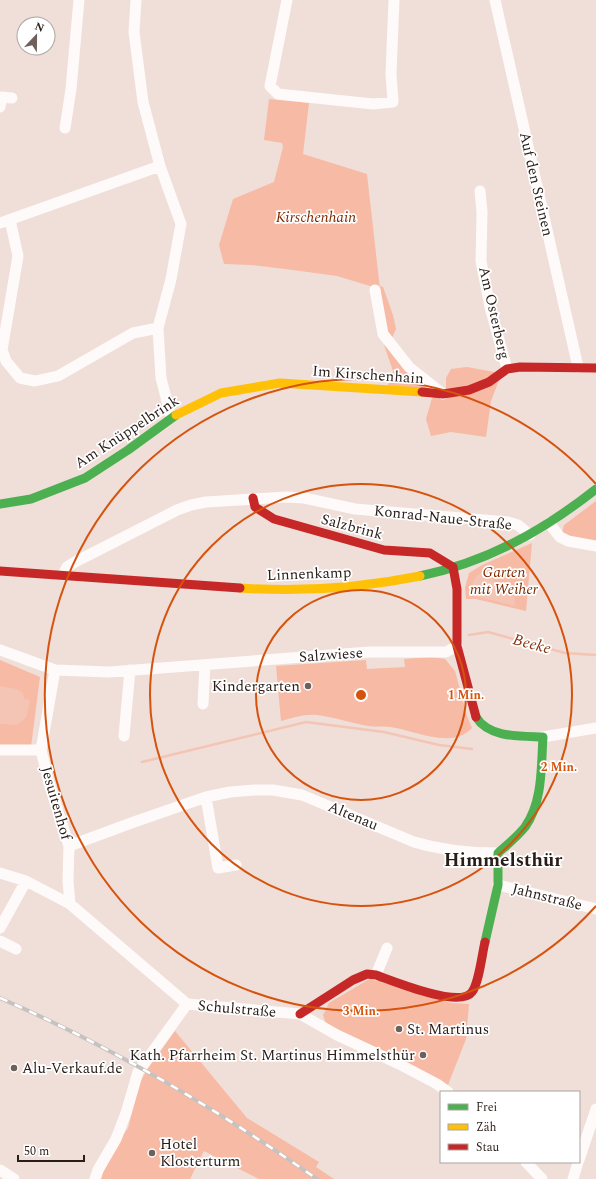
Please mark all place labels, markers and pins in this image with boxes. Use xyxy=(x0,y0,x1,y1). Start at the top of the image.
place label: Kindergarten xyxy=(212,675,300,698)
marker: Kindergarten xyxy=(303,681,313,691)
centre of rings xyxy=(354,688,368,702)
place label: St. Martinus xyxy=(407,1018,489,1041)
marker: St. Martinus xyxy=(394,1024,404,1034)
place label: Kath. Pfarrheim St. Martinus Himmelsthür xyxy=(129,1044,415,1067)
marker: Kath. Pfarrheim St. Martinus Himmelsthür xyxy=(418,1050,428,1060)
place label: Alu-Verkauf.de xyxy=(22,1057,123,1080)
marker: Alu-Verkauf.de xyxy=(9,1063,19,1073)
place label: Hotel Klosterturm xyxy=(160,1133,241,1173)
marker: Hotel Klosterturm xyxy=(147,1148,157,1158)

